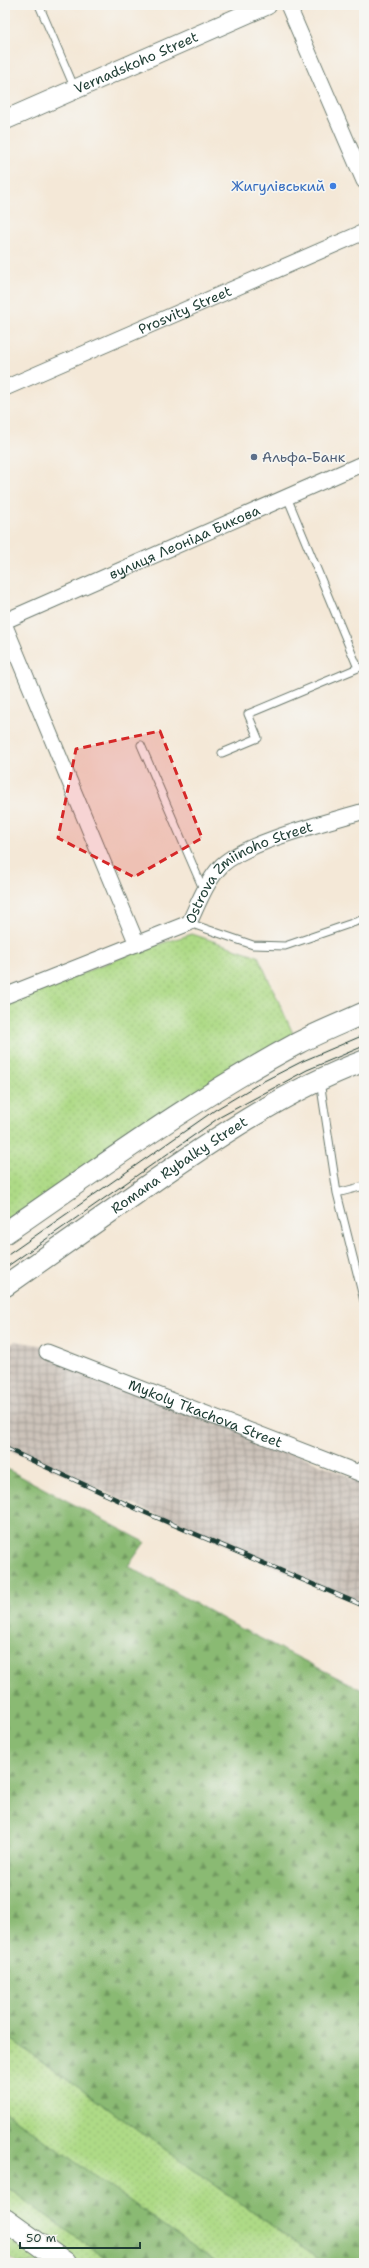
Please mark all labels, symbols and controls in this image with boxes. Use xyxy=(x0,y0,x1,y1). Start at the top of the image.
street label: Vernadskoho Street xyxy=(71,27,201,98)
place label: Жигулівський xyxy=(231,177,325,195)
marker: Жигулівський xyxy=(328,181,338,191)
street label: Prosvity Street xyxy=(135,282,234,338)
place label: Альфа-Банк xyxy=(262,448,346,466)
marker: Альфа-Банк xyxy=(249,452,259,462)
street label: вулиця Леоніда Бикова xyxy=(106,501,263,583)
street label: Ostrova Zmiinoho Street xyxy=(181,817,315,927)
street label: Romana Rybalky Street xyxy=(107,1112,250,1217)
street label: Mykoly Tkachova Street xyxy=(126,1375,285,1452)
scale bar xyxy=(20,2224,140,2250)
text: 50 m xyxy=(26,2230,56,2246)

